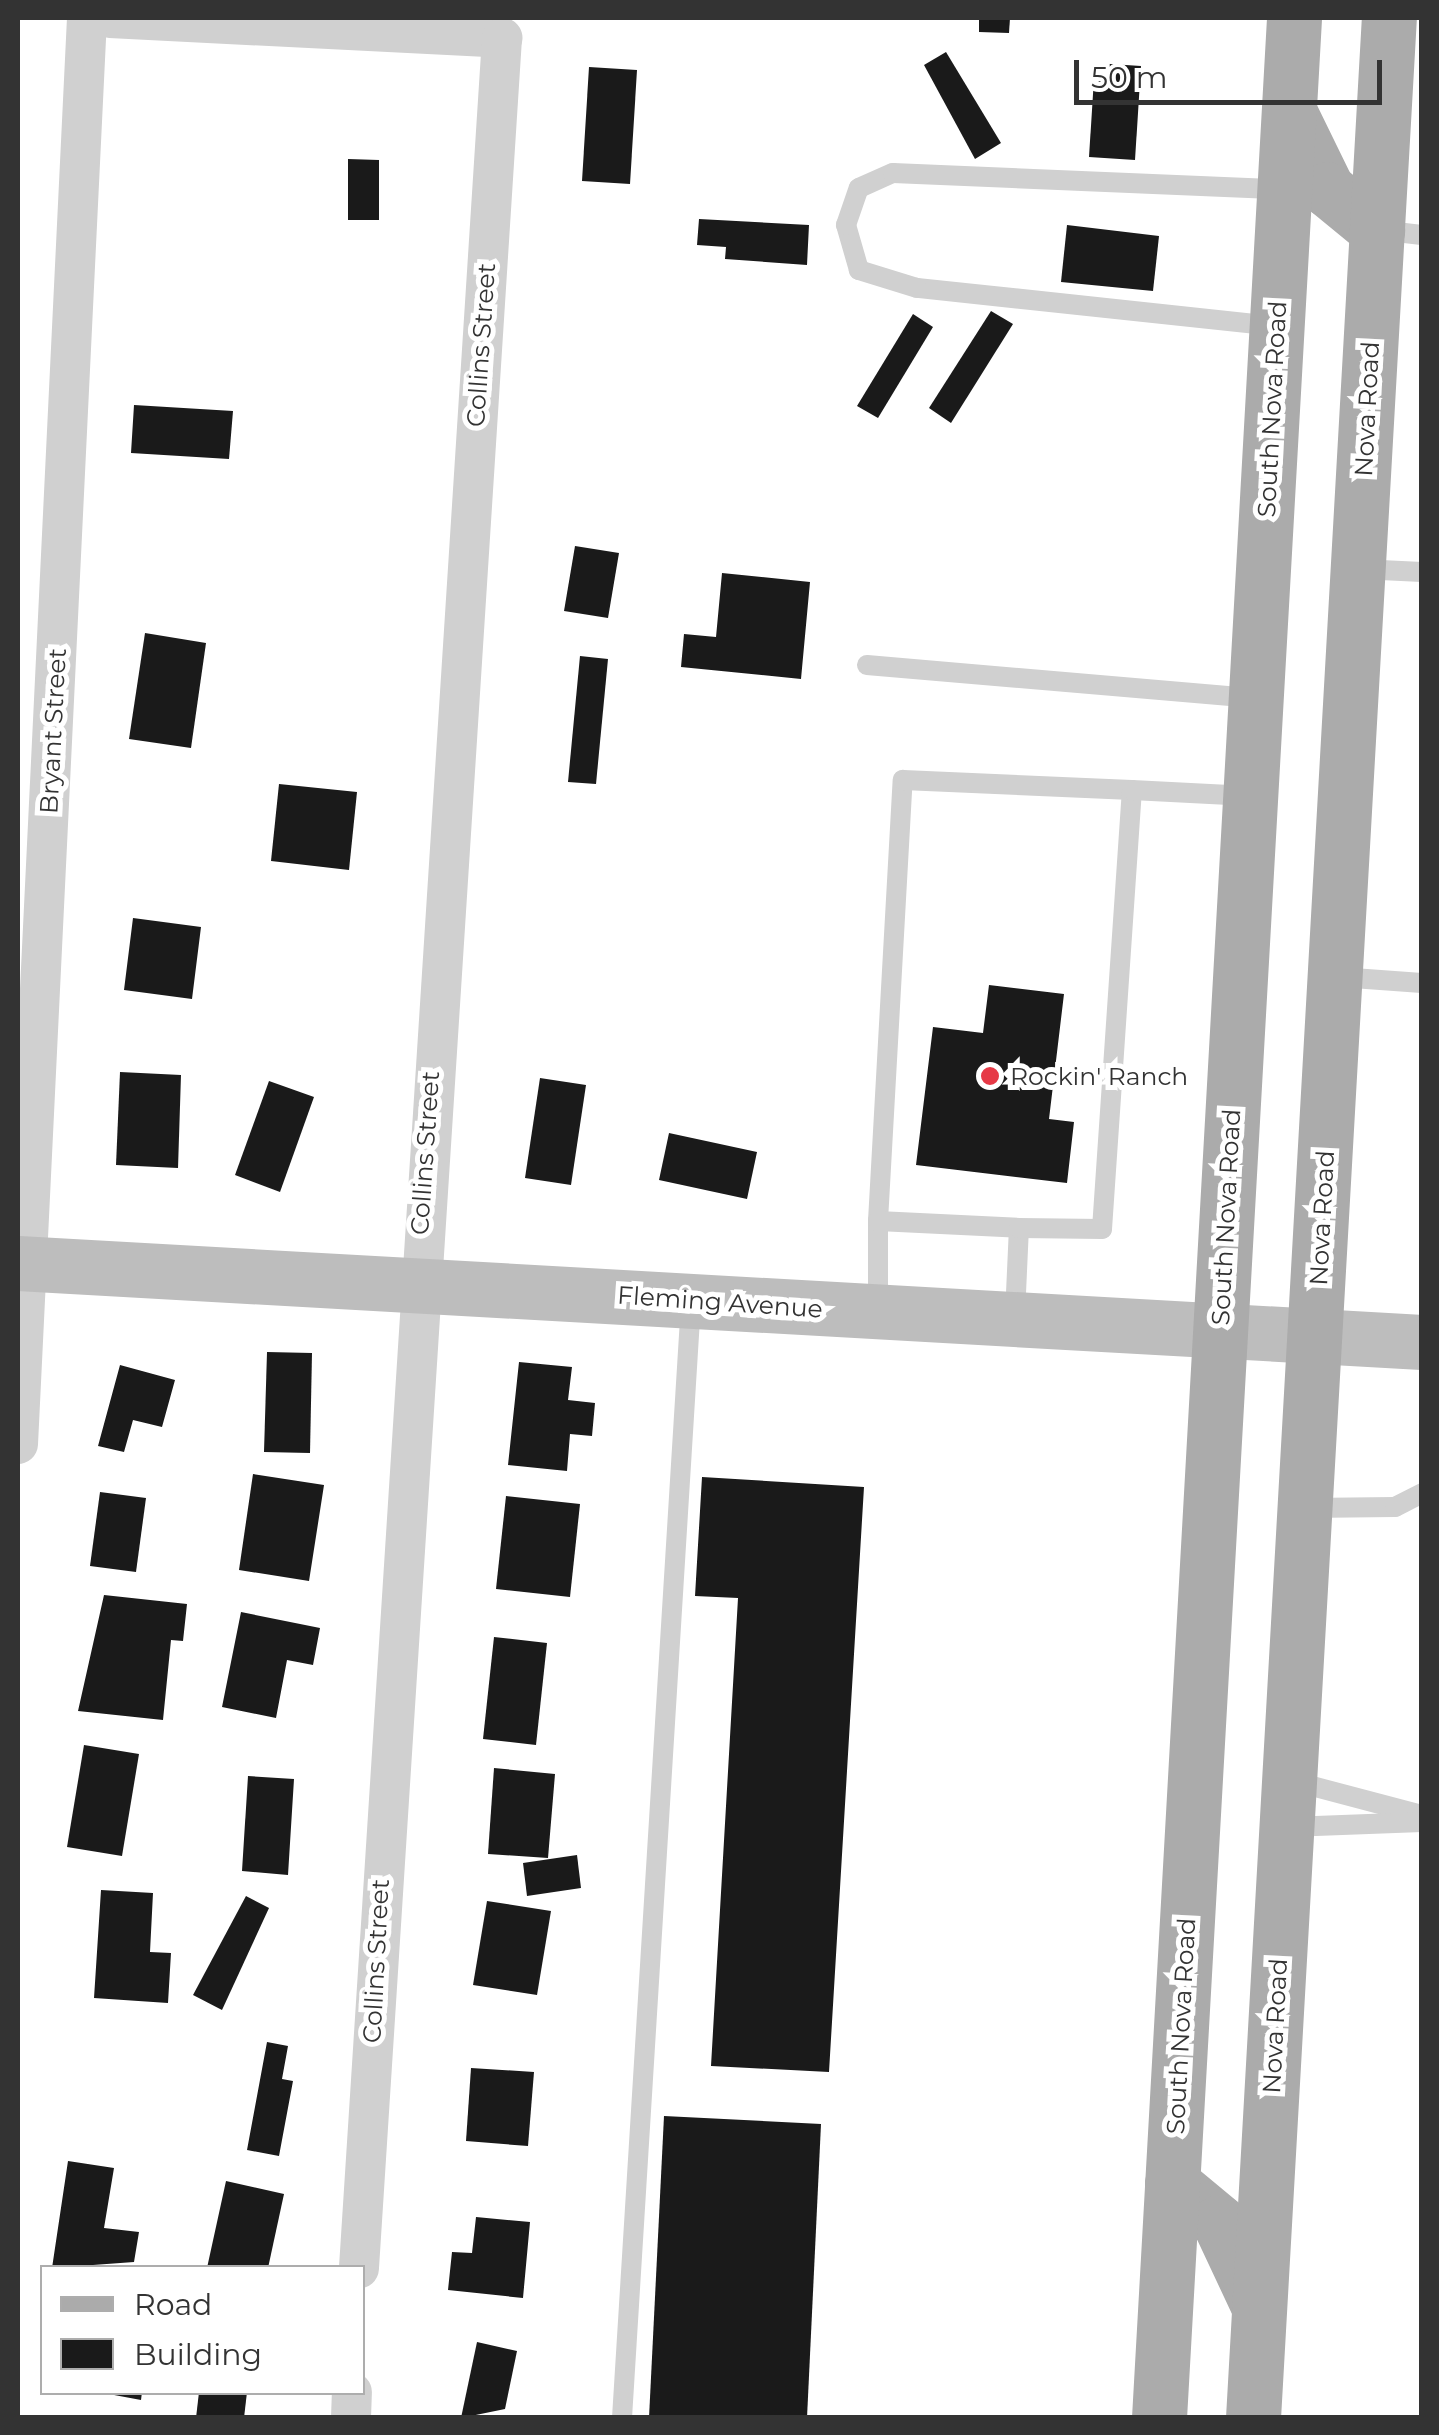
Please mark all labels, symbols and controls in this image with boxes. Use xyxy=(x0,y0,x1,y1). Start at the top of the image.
scale bar xyxy=(1079,40,1386,102)
text: 50 m xyxy=(1091,59,1168,96)
street label: Collins Street xyxy=(460,262,502,428)
street label: South Nova Road xyxy=(1251,300,1293,518)
street label: Nova Road xyxy=(1348,341,1386,477)
street label: Bryant Street xyxy=(34,647,72,815)
place label: Rockin' Ranch xyxy=(1010,1061,1188,1091)
marker: Rockin' Ranch xyxy=(979,1065,1001,1087)
street label: Collins Street xyxy=(404,1070,446,1236)
street label: South Nova Road xyxy=(1205,1108,1247,1326)
street label: Nova Road xyxy=(1303,1150,1341,1286)
street label: Fleming Avenue xyxy=(616,1280,824,1324)
street label: Collins Street xyxy=(357,1878,395,2044)
street label: South Nova Road xyxy=(1160,1917,1202,2135)
street label: Nova Road xyxy=(1256,1958,1294,2094)
legend xyxy=(40,2265,365,2395)
text: Road xyxy=(134,2286,212,2323)
text: Building xyxy=(134,2336,262,2373)

